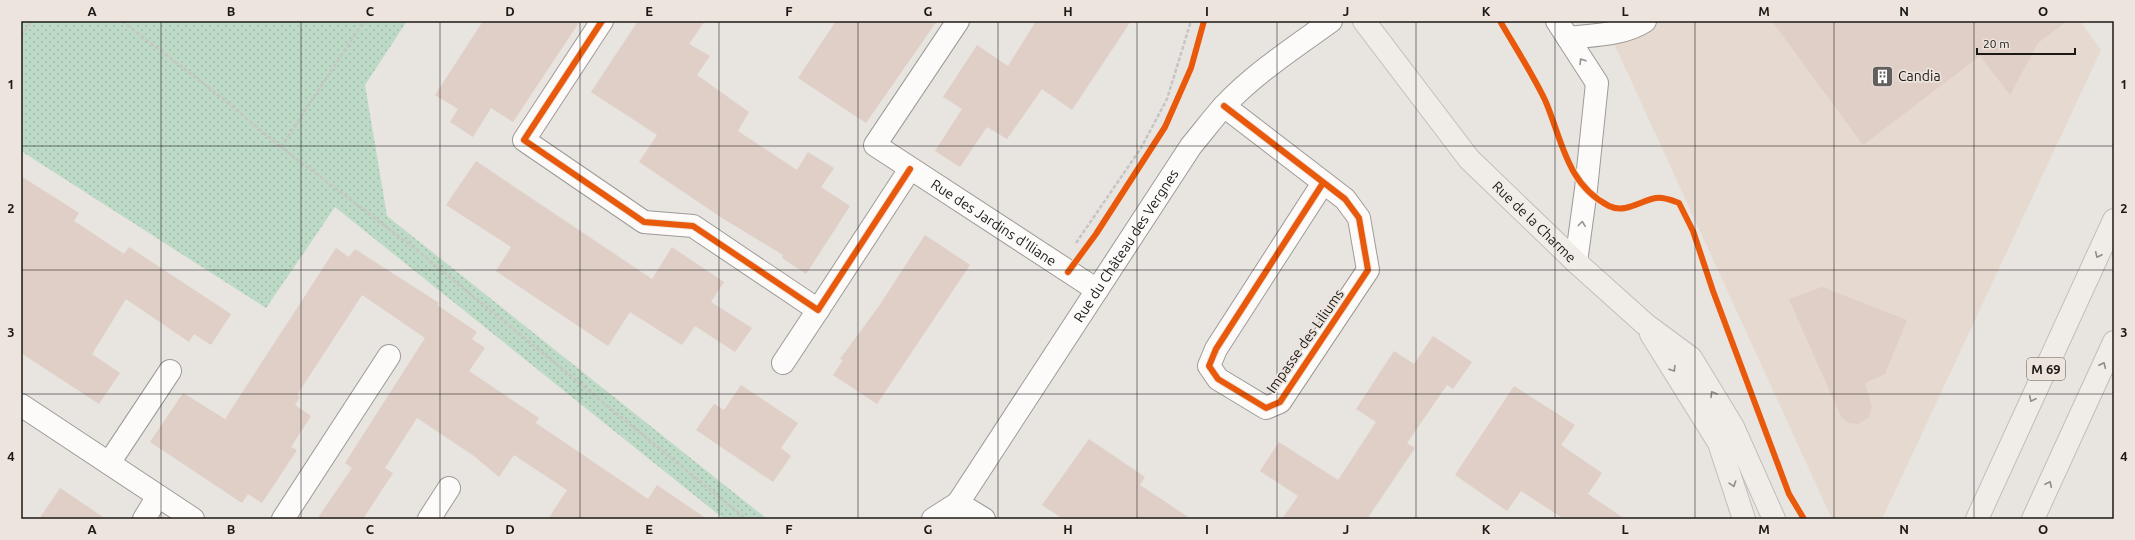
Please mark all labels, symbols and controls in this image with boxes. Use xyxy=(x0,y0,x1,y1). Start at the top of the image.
text: A xyxy=(87,4,97,18)
text: B xyxy=(227,4,236,18)
text: C xyxy=(366,4,375,18)
text: D xyxy=(505,4,515,18)
text: E xyxy=(645,4,653,18)
text: F xyxy=(785,4,793,18)
text: G xyxy=(924,4,933,18)
text: H xyxy=(1063,4,1073,18)
text: I xyxy=(1205,4,1209,18)
text: J xyxy=(1343,4,1349,18)
text: K xyxy=(1482,4,1491,18)
text: L xyxy=(1621,4,1629,18)
text: M xyxy=(1758,4,1770,18)
text: N xyxy=(1899,4,1909,18)
text: O xyxy=(2038,4,2048,18)
scale bar xyxy=(1977,30,2075,56)
text: 20 m xyxy=(1983,37,2010,50)
one-way arrow xyxy=(1580,58,1587,65)
building icon: Candia xyxy=(1870,63,1896,89)
place label: Candia xyxy=(1898,68,1941,84)
text: 1 xyxy=(7,77,15,91)
text: 1 xyxy=(2120,77,2128,91)
street label: Rue du Château des Vergnes xyxy=(1070,166,1182,325)
street label: Rue des Jardins d'Iliane xyxy=(928,176,1059,269)
street label: Rue de la Charme xyxy=(1489,178,1579,266)
text: 2 xyxy=(7,201,15,215)
text: 2 xyxy=(2120,201,2128,215)
one-way arrow xyxy=(1577,221,1586,227)
one-way arrow xyxy=(2095,251,2103,259)
street label: Impasse des Liliums xyxy=(1263,286,1347,396)
text: 3 xyxy=(7,325,15,339)
text: 3 xyxy=(2120,325,2128,339)
road number: M 69 xyxy=(2027,358,2065,380)
one-way arrow xyxy=(2098,362,2106,370)
one-way arrow xyxy=(1669,365,1676,372)
one-way arrow xyxy=(1710,391,1718,398)
one-way arrow xyxy=(2029,395,2037,402)
text: 4 xyxy=(7,449,15,463)
text: 4 xyxy=(2120,449,2128,463)
one-way arrow xyxy=(1728,480,1737,487)
one-way arrow xyxy=(2044,480,2052,488)
text: A xyxy=(87,522,97,536)
text: B xyxy=(227,522,236,536)
text: C xyxy=(366,522,375,536)
text: D xyxy=(505,522,515,536)
text: E xyxy=(645,522,653,536)
text: F xyxy=(785,522,793,536)
text: G xyxy=(924,522,933,536)
text: H xyxy=(1063,522,1073,536)
text: I xyxy=(1205,522,1209,536)
text: J xyxy=(1343,522,1349,536)
text: K xyxy=(1482,522,1491,536)
text: L xyxy=(1621,522,1629,536)
text: M xyxy=(1758,522,1770,536)
text: N xyxy=(1899,522,1909,536)
text: O xyxy=(2038,522,2048,536)

